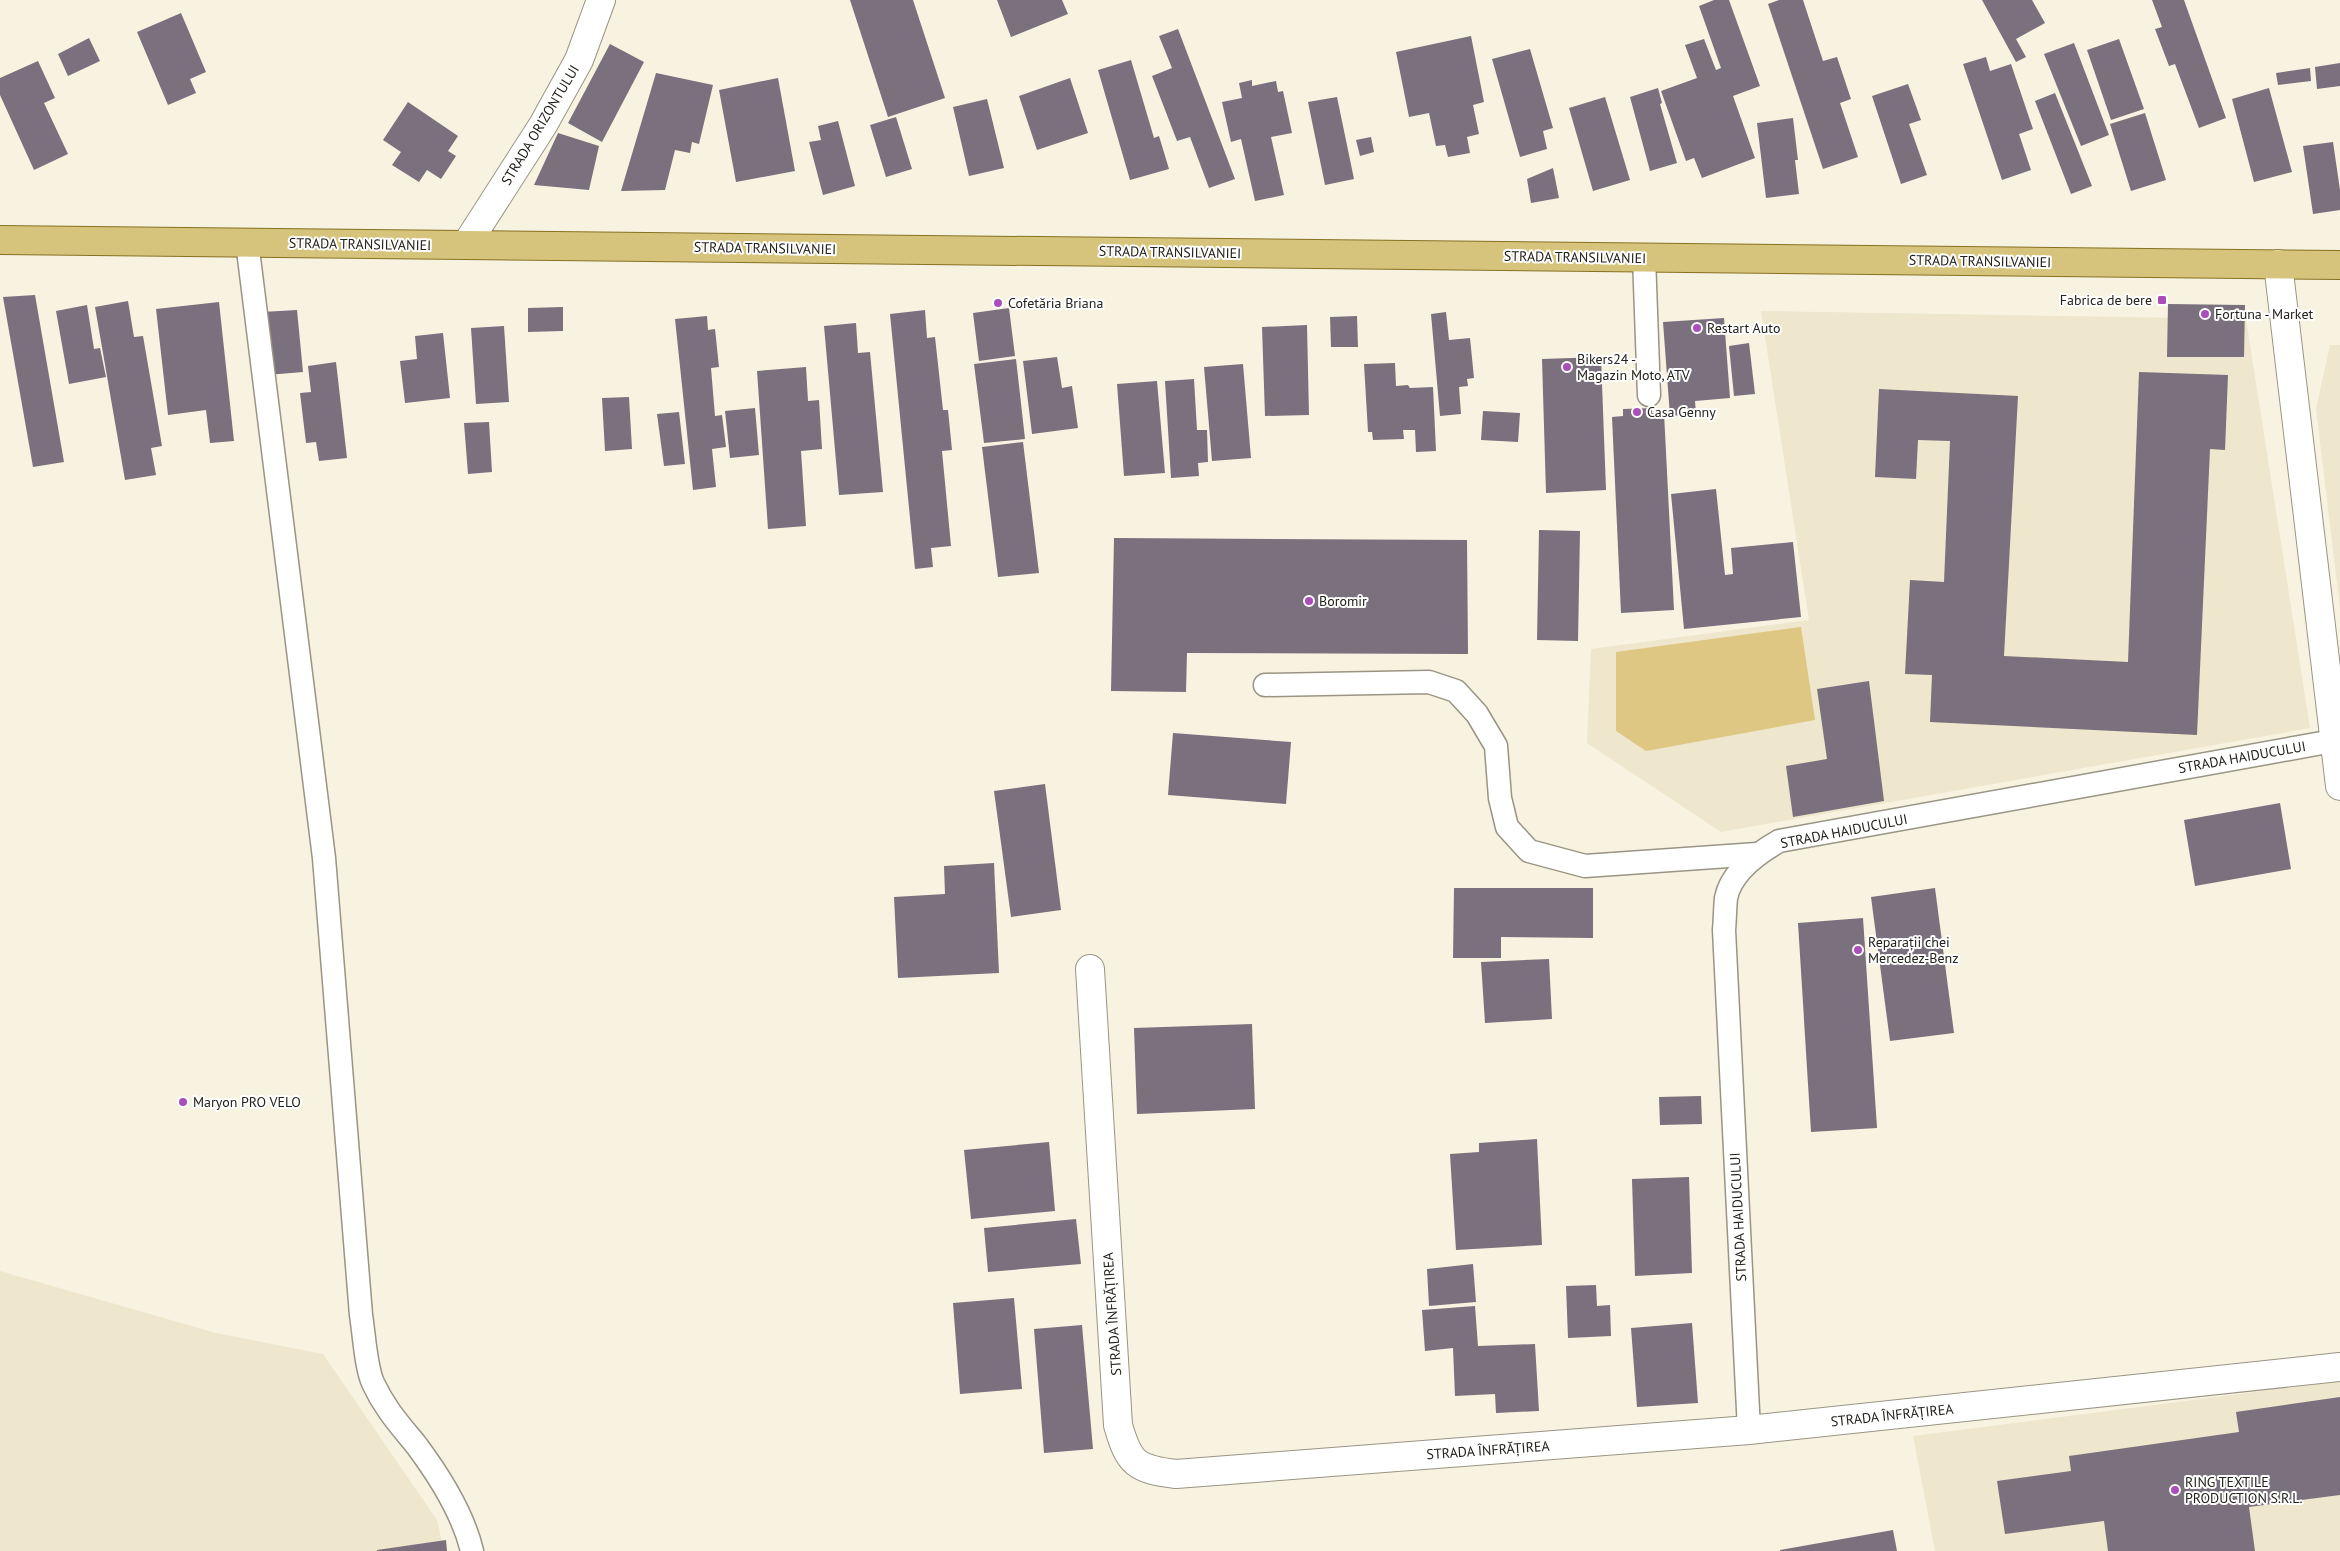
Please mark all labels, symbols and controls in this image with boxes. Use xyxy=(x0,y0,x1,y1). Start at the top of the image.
street label: STRADA ORIZONTULUI xyxy=(497,62,583,188)
street label: STRADA TRANSILVANIEI xyxy=(289,234,431,254)
street label: STRADA TRANSILVANIEI xyxy=(694,238,836,258)
street label: STRADA TRANSILVANIEI xyxy=(1099,242,1241,262)
street label: STRADA TRANSILVANIEI xyxy=(1504,247,1646,267)
street label: STRADA TRANSILVANIEI xyxy=(1909,251,2051,271)
place label: Fabrica de bere xyxy=(2060,291,2152,309)
place label: Cofetăria Briana xyxy=(1008,294,1103,312)
marker: Fabrica de bere xyxy=(2156,294,2168,306)
marker: Cofetăria Briana xyxy=(992,297,1004,309)
place label: Fortuna - Market xyxy=(2215,305,2314,323)
marker: Fortuna - Market xyxy=(2199,308,2211,320)
place label: Restart Auto xyxy=(1707,319,1780,337)
marker: Restart Auto xyxy=(1691,322,1703,334)
place label: Bikers24 - Magazin Moto, ATV xyxy=(1577,350,1690,384)
marker: Bikers24 - Magazin Moto, ATV xyxy=(1561,361,1573,373)
place label: Casa Genny xyxy=(1647,403,1716,421)
marker: Casa Genny xyxy=(1631,406,1643,418)
place label: Boromir xyxy=(1319,592,1367,610)
marker: Boromir xyxy=(1303,595,1315,607)
street label: STRADA HAIDUCULUI xyxy=(2177,737,2307,777)
street label: STRADA HAIDUCULUI xyxy=(1779,810,1909,852)
place label: Reparații chei Mercedez-Benz xyxy=(1868,933,1958,967)
marker: Reparații chei Mercedez-Benz xyxy=(1852,944,1864,956)
place label: Maryon PRO VELO xyxy=(193,1093,301,1111)
marker: Maryon PRO VELO xyxy=(177,1096,189,1108)
street label: STRADA HAIDUCULUI xyxy=(1726,1152,1750,1282)
street label: STRADA ÎNFRĂȚIREA xyxy=(1099,1251,1125,1376)
street label: STRADA ÎNFRĂȚIREA xyxy=(1830,1400,1955,1430)
street label: STRADA ÎNFRĂȚIREA xyxy=(1426,1437,1551,1463)
place label: RING TEXTILE PRODUCTION S.R.L. xyxy=(2185,1473,2303,1507)
marker: RING TEXTILE PRODUCTION S.R.L. xyxy=(2169,1484,2181,1496)

